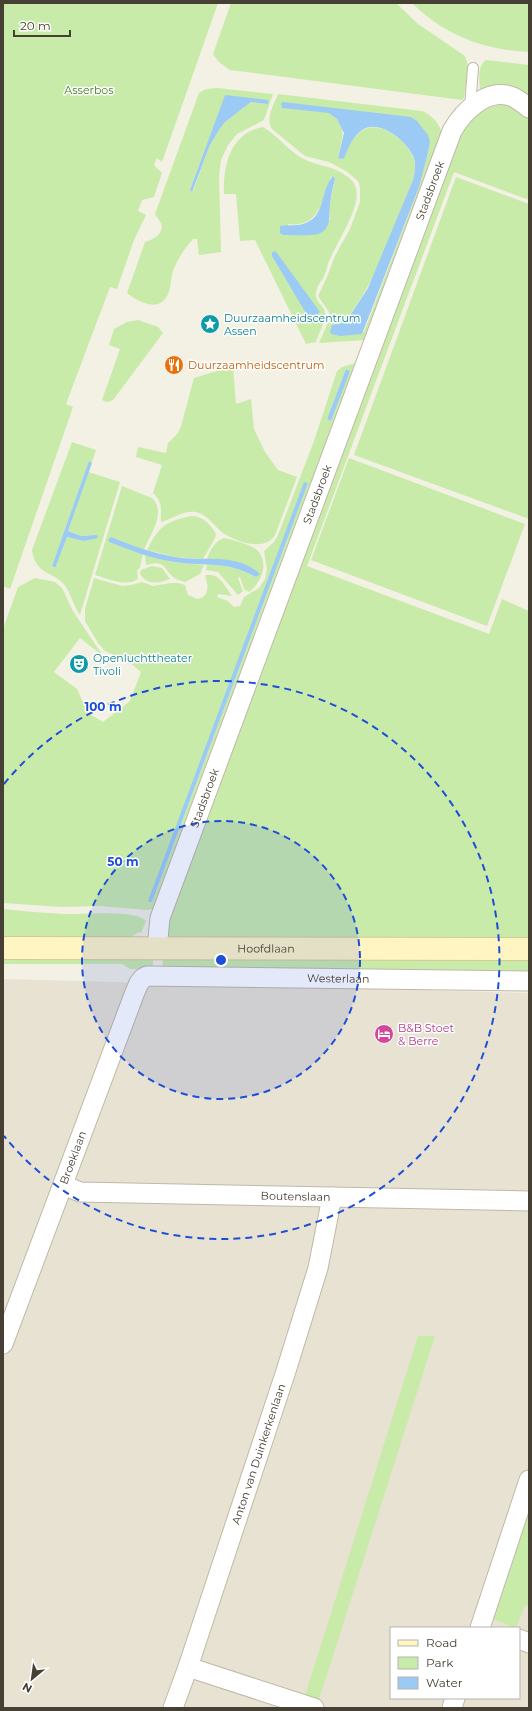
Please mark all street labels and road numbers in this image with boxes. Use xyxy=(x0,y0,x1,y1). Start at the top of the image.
street label: Stadsbroek xyxy=(412,159,447,222)
street label: Stadsbroek xyxy=(300,462,335,526)
street label: Stadsbroek xyxy=(187,766,222,830)
street label: Hoofdlaan xyxy=(237,941,295,956)
street label: Westerlaan xyxy=(307,971,370,986)
street label: Broeklaan xyxy=(56,1129,89,1186)
street label: Boutenslaan xyxy=(261,1189,331,1204)
street label: Anton van Duinkerkenlaan xyxy=(229,1382,288,1526)

